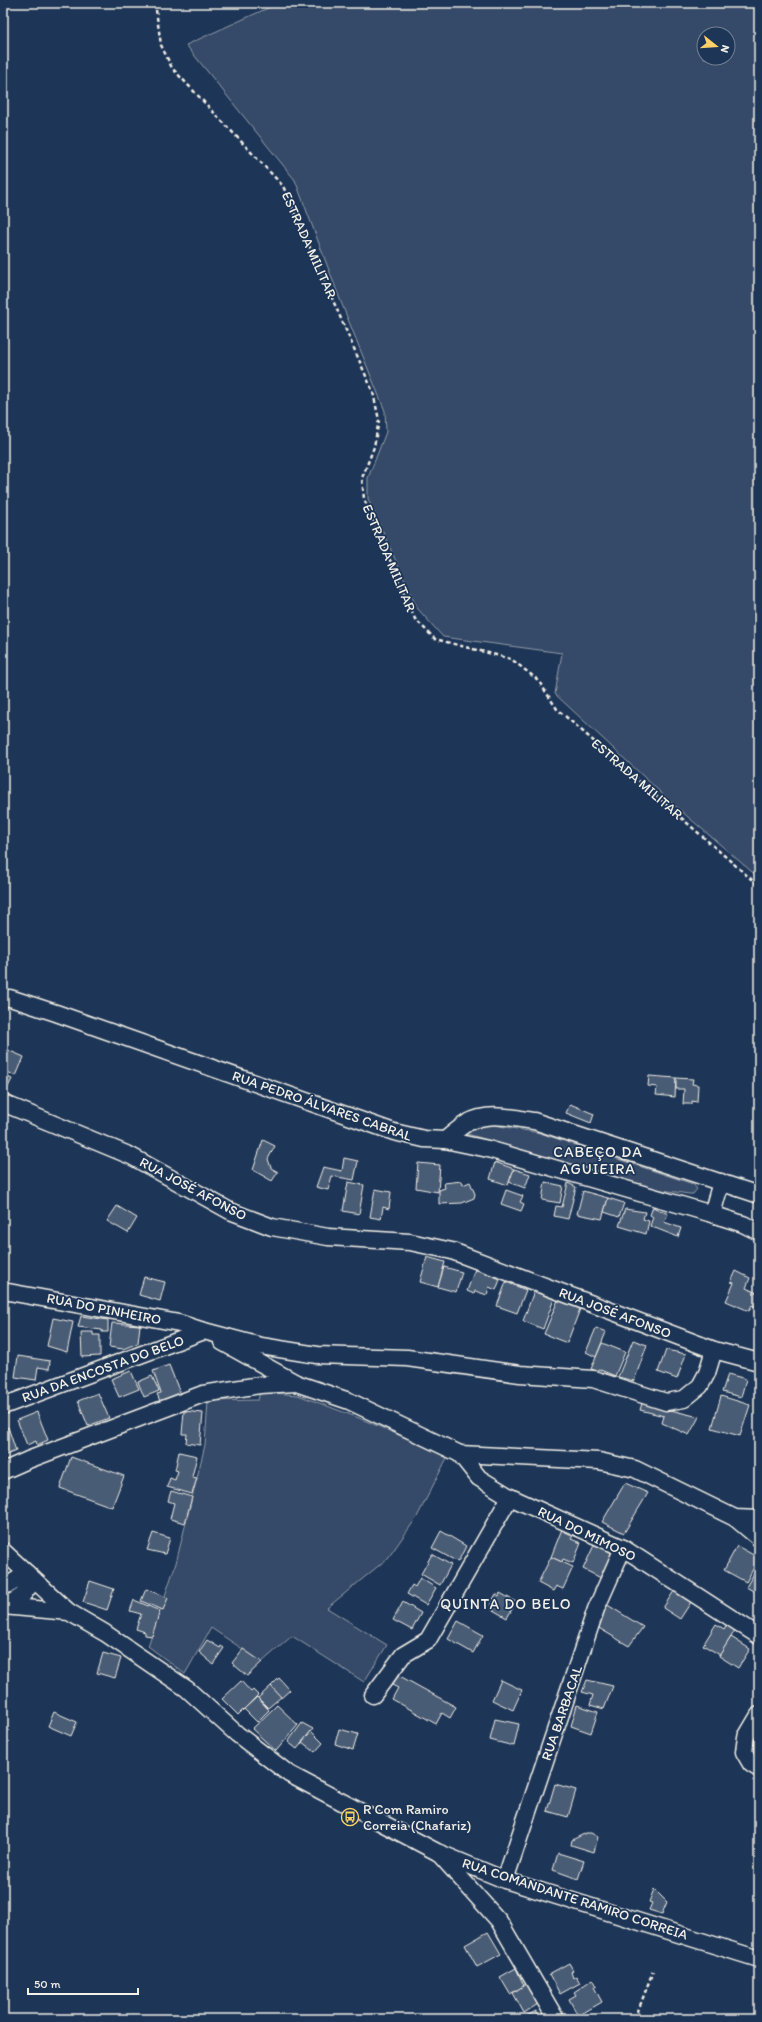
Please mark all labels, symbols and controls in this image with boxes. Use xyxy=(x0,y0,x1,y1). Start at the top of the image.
north arrow xyxy=(696,26,736,66)
text: N xyxy=(718,43,732,54)
street label: ESTRADA MILITAR xyxy=(278,189,340,301)
street label: ESTRADA MILITAR xyxy=(359,502,419,615)
street label: ESTRADA MILITAR xyxy=(588,735,686,823)
street label: RUA PEDRO ÁLVARES CABRAL xyxy=(230,1067,414,1145)
district label: CABEÇO DA AGUIEIRA xyxy=(553,1143,643,1178)
street label: RUA JOSÉ AFONSO xyxy=(137,1154,249,1224)
street label: RUA JOSÉ AFONSO xyxy=(556,1284,674,1342)
street label: RUA DO PINHEIRO xyxy=(45,1290,163,1328)
street label: RUA DA ENCOSTA DO BELO xyxy=(20,1332,186,1406)
street label: RUA DO MIMOSO xyxy=(535,1503,639,1565)
district label: QUINTA DO BELO xyxy=(440,1595,572,1613)
street label: RUA BARBACAL xyxy=(538,1663,586,1763)
place label: R Com Ramiro Correia (Chafariz) xyxy=(363,1801,471,1834)
bus stop icon: R Com Ramiro Correia (Chafariz) xyxy=(340,1807,360,1827)
street label: RUA COMANDANTE RAMIRO CORREIA xyxy=(460,1854,690,1944)
scale bar xyxy=(28,1970,138,1996)
text: 50 m xyxy=(34,1977,60,1991)

